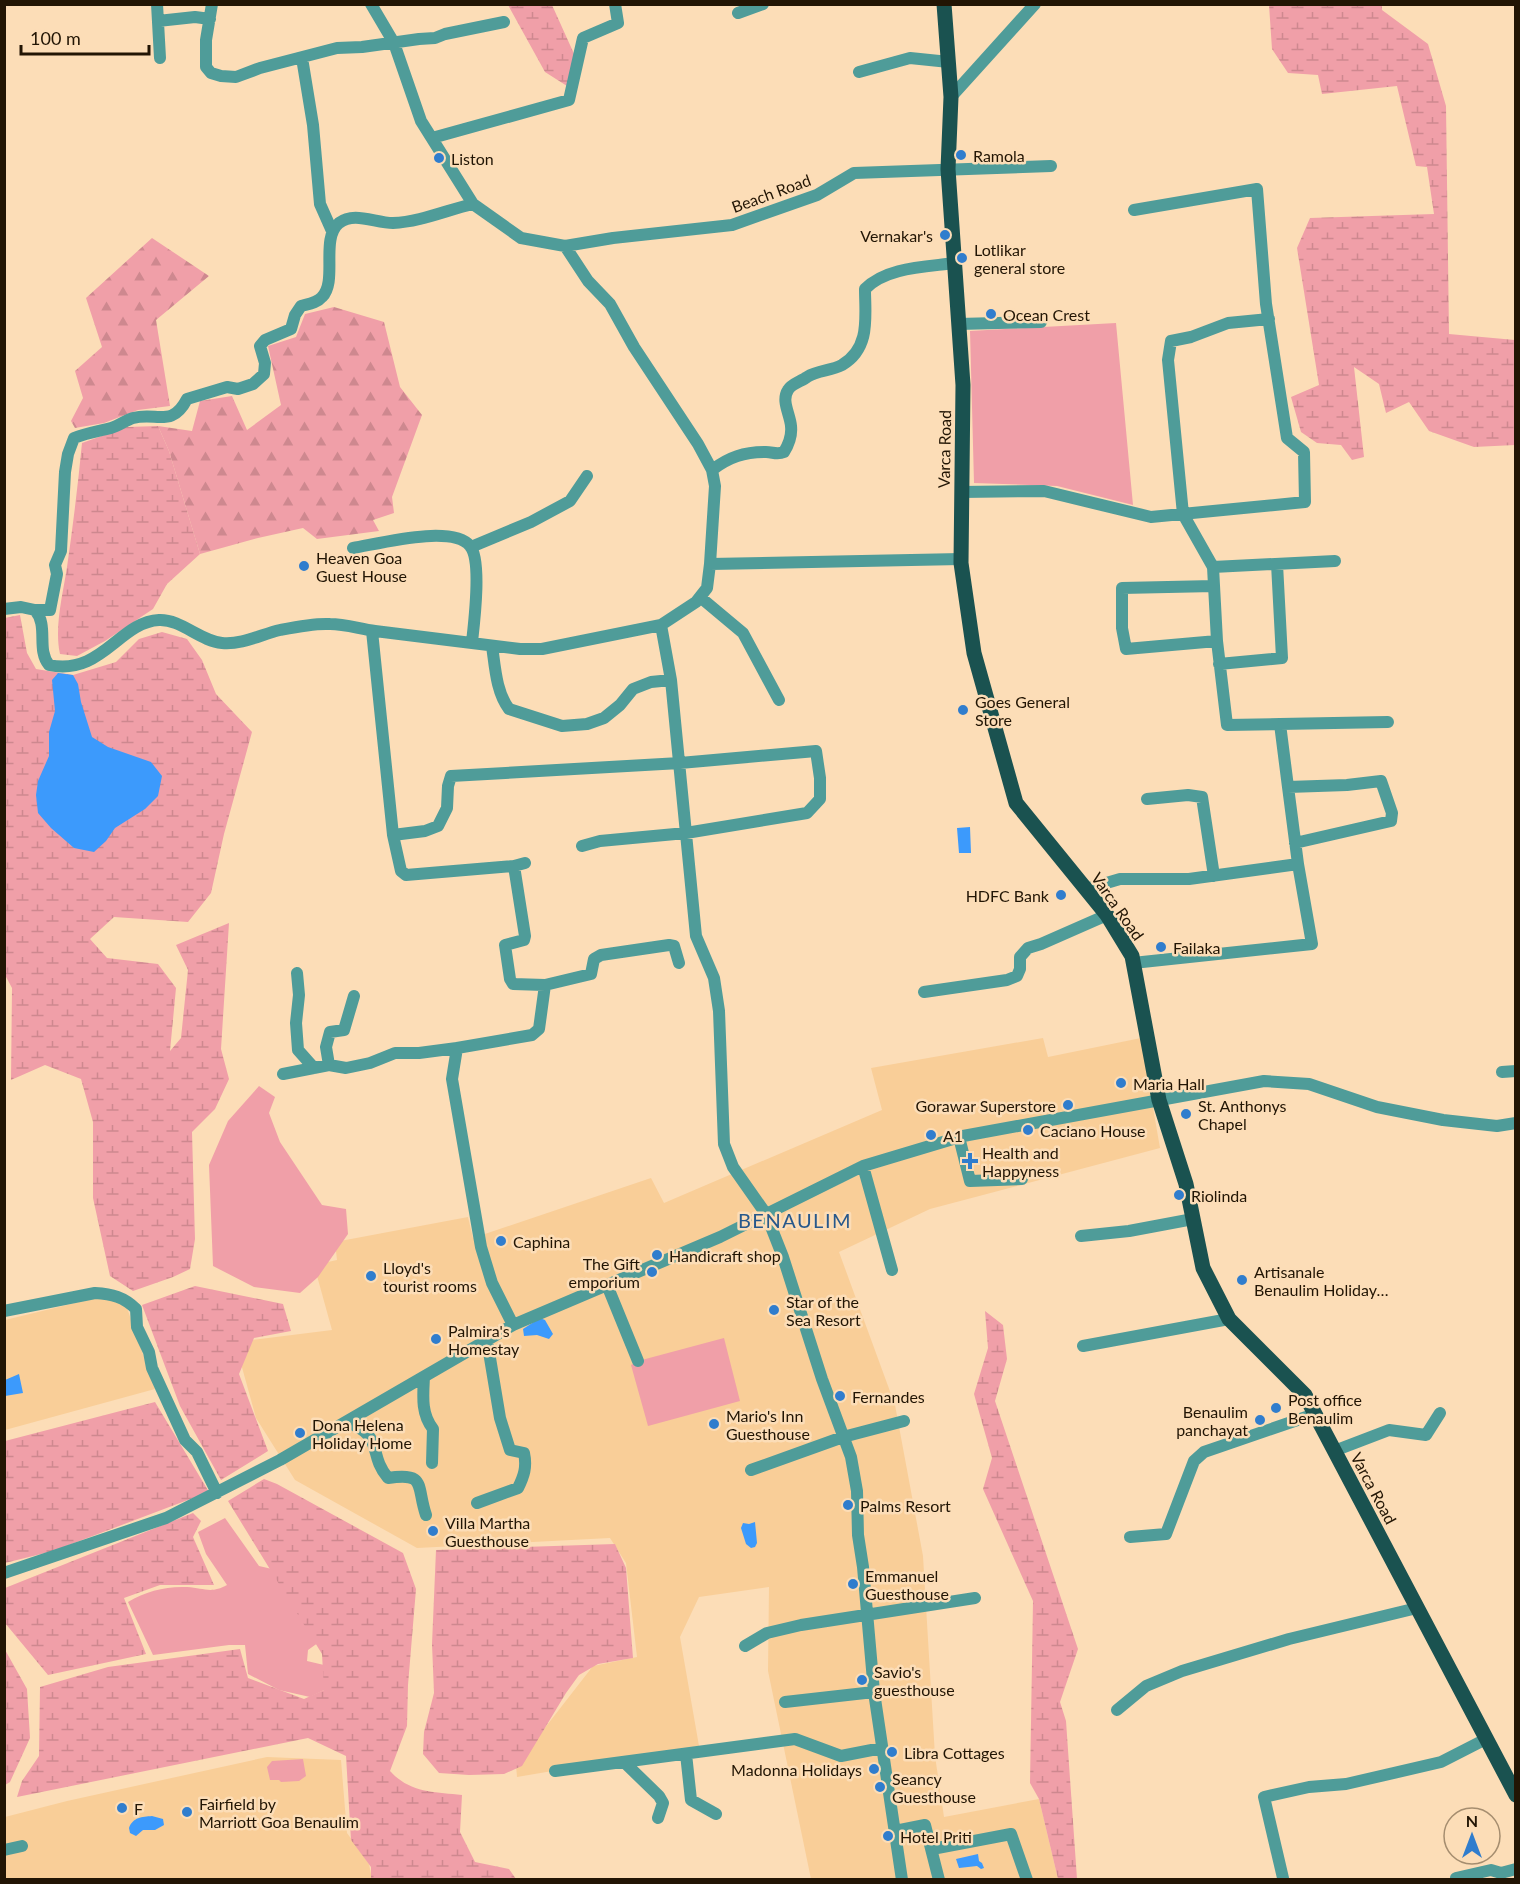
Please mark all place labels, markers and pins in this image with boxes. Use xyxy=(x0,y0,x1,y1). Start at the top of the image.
place label: Ramola xyxy=(973,146,1025,165)
marker: Ramola xyxy=(954,148,968,162)
place label: Liston xyxy=(451,149,494,168)
marker: Liston xyxy=(432,151,446,165)
place label: Vernakar's xyxy=(860,226,933,245)
marker: Vernakar's xyxy=(938,228,952,242)
place label: Lotlikar general store xyxy=(974,240,1065,277)
marker: Lotlikar general store xyxy=(955,251,969,265)
place label: Ocean Crest xyxy=(1003,305,1090,324)
marker: Ocean Crest xyxy=(984,307,998,321)
place label: Heaven Goa Guest House xyxy=(316,548,407,585)
marker: Heaven Goa Guest House xyxy=(297,559,311,573)
place label: Goes General Store xyxy=(975,692,1070,729)
marker: Goes General Store xyxy=(956,703,970,717)
place label: HDFC Bank xyxy=(966,886,1050,905)
marker: HDFC Bank xyxy=(1054,888,1068,902)
place label: Failaka xyxy=(1173,938,1221,957)
marker: Failaka xyxy=(1154,940,1168,954)
place label: Maria Hall xyxy=(1133,1074,1205,1093)
marker: Maria Hall xyxy=(1114,1076,1128,1090)
place label: Gorawar Superstore xyxy=(915,1096,1056,1115)
place label: St. Anthonys Chapel xyxy=(1198,1096,1287,1133)
marker: Gorawar Superstore xyxy=(1061,1098,1075,1112)
marker: St. Anthonys Chapel xyxy=(1179,1107,1193,1121)
place label: Caciano House xyxy=(1040,1121,1146,1140)
marker: Caciano House xyxy=(1021,1123,1035,1137)
place label: A1 xyxy=(943,1126,963,1145)
marker: A1 xyxy=(924,1128,938,1142)
place label: Health and Happyness xyxy=(982,1143,1059,1180)
marker: Health and Happyness xyxy=(963,1154,977,1168)
place label: Riolinda xyxy=(1191,1186,1247,1205)
marker: Riolinda xyxy=(1172,1188,1186,1202)
place label: Caphina xyxy=(513,1232,570,1251)
marker: Caphina xyxy=(494,1234,508,1248)
place label: Handicraft shop xyxy=(669,1246,781,1265)
marker: Handicraft shop xyxy=(650,1248,664,1262)
place label: The Gift emporium xyxy=(569,1254,640,1291)
place label: Lloyd's tourist rooms xyxy=(383,1258,477,1295)
place label: Artisanale Benaulim Holiday… xyxy=(1254,1262,1388,1299)
marker: The Gift emporium xyxy=(645,1265,659,1279)
marker: Lloyd's tourist rooms xyxy=(364,1269,378,1283)
marker: Artisanale Benaulim Holiday… xyxy=(1235,1273,1249,1287)
place label: Star of the Sea Resort xyxy=(786,1292,861,1329)
marker: Star of the Sea Resort xyxy=(767,1303,781,1317)
place label: Palmira's Homestay xyxy=(448,1321,520,1358)
marker: Palmira's Homestay xyxy=(429,1332,443,1346)
place label: Fernandes xyxy=(852,1387,925,1406)
marker: Fernandes xyxy=(833,1389,847,1403)
place label: Post office Benaulim xyxy=(1288,1390,1362,1427)
marker: Post office Benaulim xyxy=(1269,1401,1283,1415)
place label: Benaulim panchayat xyxy=(1176,1402,1248,1439)
place label: Mario's Inn Guesthouse xyxy=(726,1406,810,1443)
marker: Benaulim panchayat xyxy=(1253,1413,1267,1427)
place label: Dona Helena Holiday Home xyxy=(312,1415,412,1452)
marker: Mario's Inn Guesthouse xyxy=(707,1417,721,1431)
marker: Dona Helena Holiday Home xyxy=(293,1426,307,1440)
place label: Palms Resort xyxy=(860,1496,951,1515)
marker: Palms Resort xyxy=(841,1498,855,1512)
place label: Villa Martha Guesthouse xyxy=(445,1513,530,1550)
marker: Villa Martha Guesthouse xyxy=(426,1524,440,1538)
place label: Emmanuel Guesthouse xyxy=(865,1566,949,1603)
marker: Emmanuel Guesthouse xyxy=(846,1577,860,1591)
place label: Savio's guesthouse xyxy=(874,1662,955,1699)
marker: Savio's guesthouse xyxy=(855,1673,869,1687)
place label: Libra Cottages xyxy=(904,1743,1005,1762)
marker: Libra Cottages xyxy=(885,1745,899,1759)
place label: Madonna Holidays xyxy=(731,1760,862,1779)
marker: Madonna Holidays xyxy=(867,1762,881,1776)
place label: Seancy Guesthouse xyxy=(892,1769,976,1806)
marker: Seancy Guesthouse xyxy=(873,1780,887,1794)
place label: Fairfield by Marriott Goa Benaulim xyxy=(199,1794,359,1831)
place label: F xyxy=(134,1799,143,1818)
marker: F xyxy=(115,1801,129,1815)
marker: Fairfield by Marriott Goa Benaulim xyxy=(180,1805,194,1819)
place label: Hotel Priti xyxy=(900,1827,972,1846)
marker: Hotel Priti xyxy=(881,1829,895,1843)

